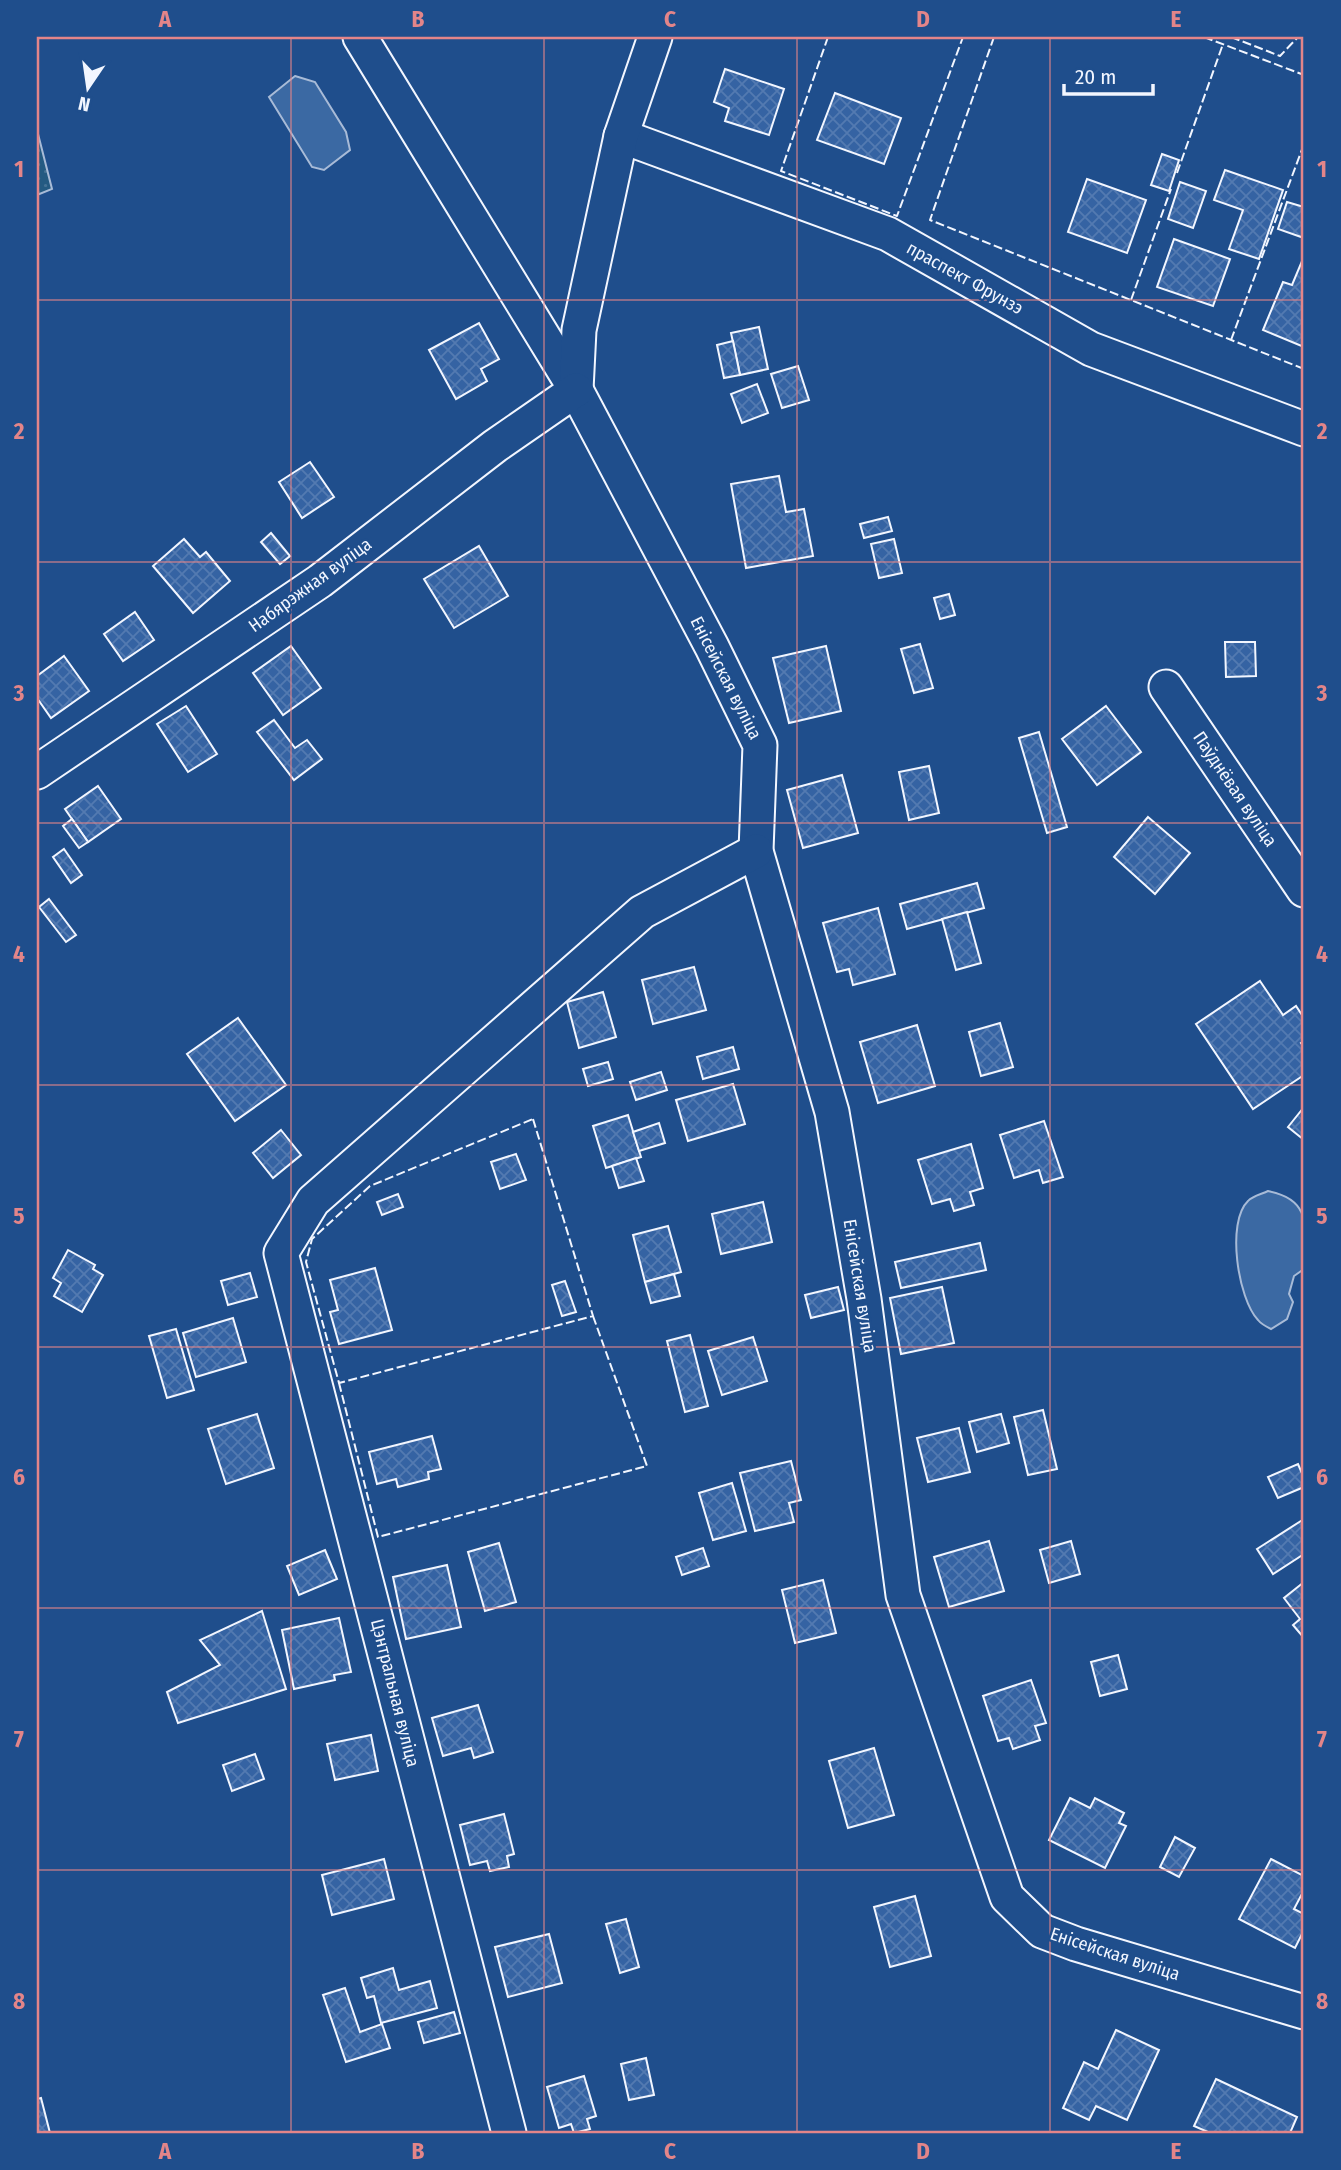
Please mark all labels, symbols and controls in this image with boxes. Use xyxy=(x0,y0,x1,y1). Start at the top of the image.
text: A xyxy=(158,5,172,33)
text: B xyxy=(412,5,425,33)
text: C xyxy=(664,5,676,33)
text: D xyxy=(916,5,930,33)
text: E xyxy=(1171,5,1182,33)
north arrow xyxy=(52,52,122,122)
scale bar xyxy=(1064,52,1154,96)
text: 20 m xyxy=(1075,64,1116,90)
text: N xyxy=(76,92,92,117)
text: 1 xyxy=(14,155,24,183)
text: 1 xyxy=(1317,155,1327,183)
street label: праспект Фрунзэ xyxy=(903,237,1027,319)
text: 2 xyxy=(13,417,25,445)
text: 2 xyxy=(1316,417,1328,445)
street label: Набярэжная вуліца xyxy=(244,533,376,637)
street label: Енісейская вуліца xyxy=(686,613,767,743)
text: 3 xyxy=(13,679,25,707)
text: 3 xyxy=(1316,679,1328,707)
street label: Паўднёвая вуліца xyxy=(1188,727,1282,851)
text: 4 xyxy=(13,940,25,968)
text: 4 xyxy=(1316,940,1328,968)
text: 5 xyxy=(13,1202,25,1230)
text: 5 xyxy=(1316,1202,1328,1230)
street label: Енісейская вуліца xyxy=(839,1218,881,1355)
text: 6 xyxy=(13,1463,25,1491)
text: 6 xyxy=(1316,1463,1328,1491)
street label: Цэнтральная вуліца xyxy=(366,1617,424,1769)
text: 7 xyxy=(14,1725,24,1753)
text: 7 xyxy=(1317,1725,1327,1753)
street label: Енісейская вуліца xyxy=(1047,1923,1183,1985)
text: 8 xyxy=(13,1987,25,2015)
text: 8 xyxy=(1316,1987,1328,2015)
text: A xyxy=(158,2137,172,2165)
text: B xyxy=(412,2137,425,2165)
text: C xyxy=(664,2137,676,2165)
text: D xyxy=(916,2137,930,2165)
text: E xyxy=(1171,2137,1182,2165)

